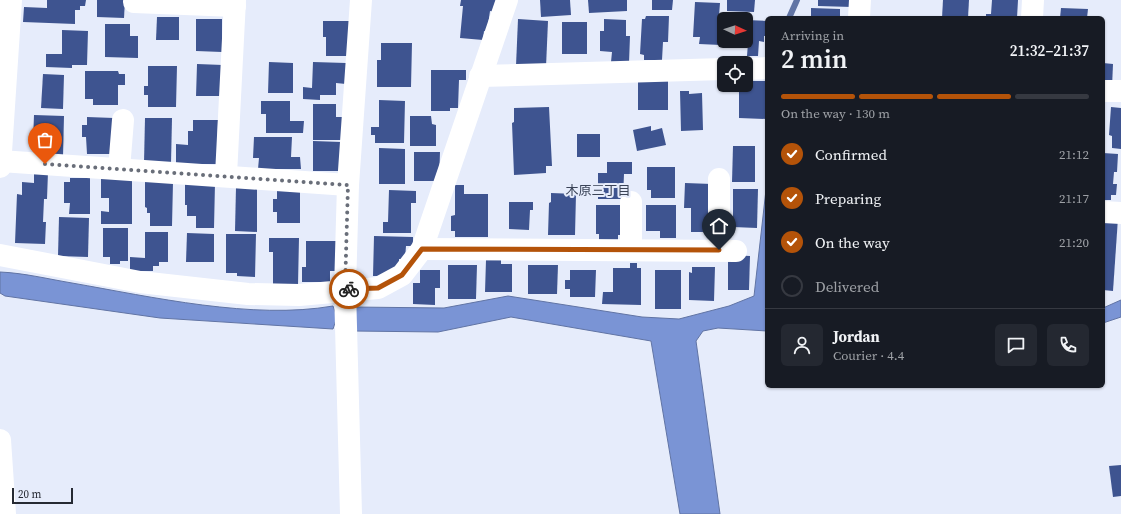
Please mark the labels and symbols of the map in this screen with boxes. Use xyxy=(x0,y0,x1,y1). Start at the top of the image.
north arrow xyxy=(717,12,753,48)
pin xyxy=(28,123,62,164)
district label: 木原三丁目 xyxy=(565,182,631,199)
pin xyxy=(702,209,736,250)
courier xyxy=(329,269,369,309)
scale bar xyxy=(12,486,73,505)

